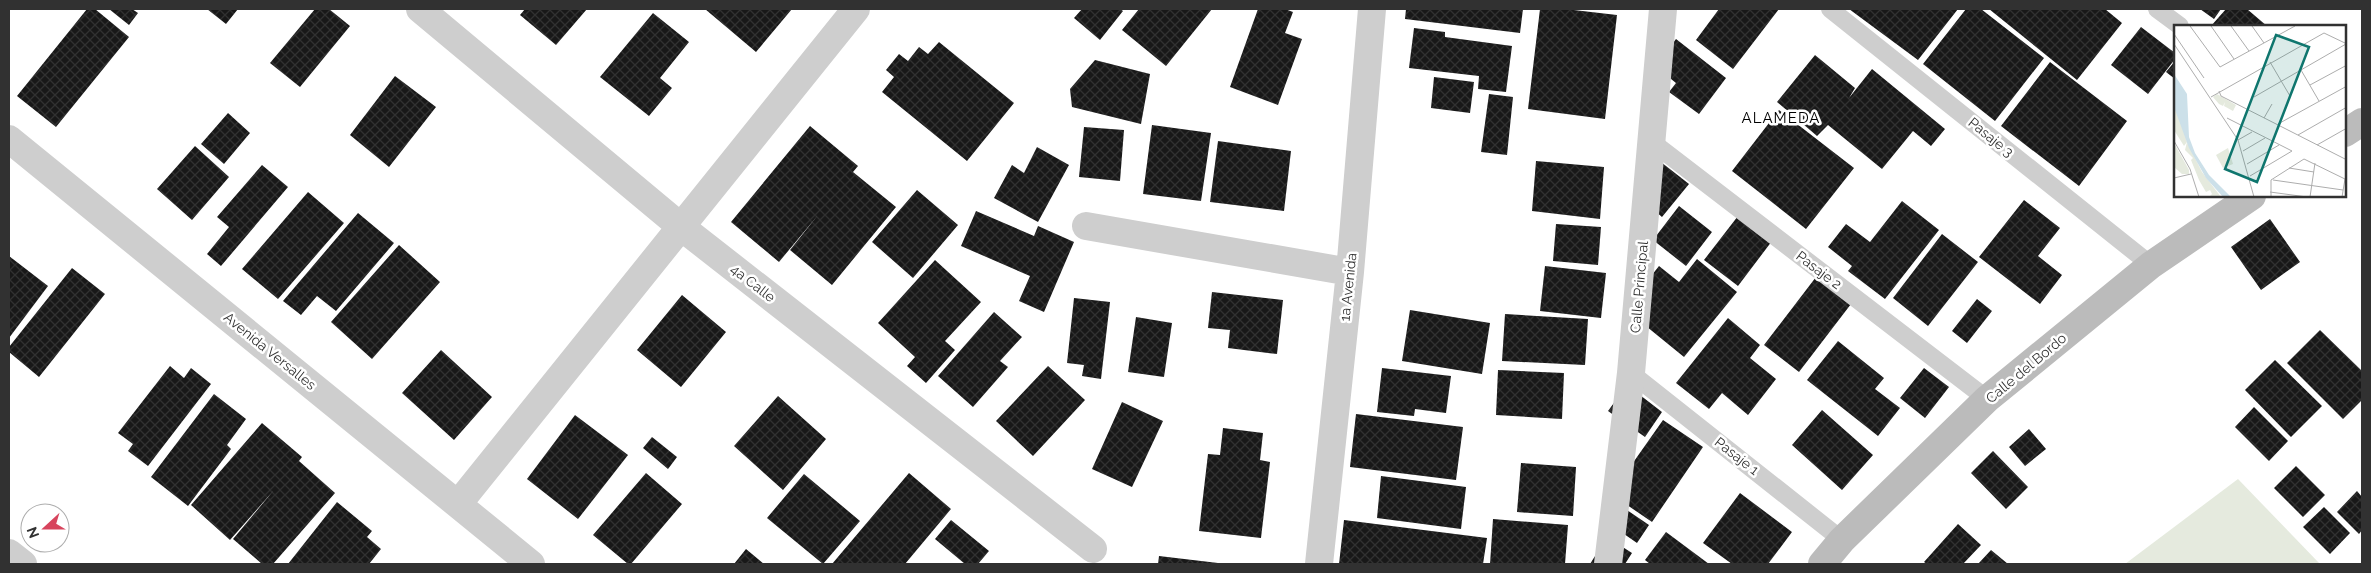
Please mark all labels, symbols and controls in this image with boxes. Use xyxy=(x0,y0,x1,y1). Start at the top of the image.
inset map xyxy=(2174,25,2346,198)
district label: ALAMEDA xyxy=(1742,109,1820,127)
street label: Pasaje 3 xyxy=(1965,114,2017,160)
street label: Calle Principal xyxy=(1627,240,1651,334)
street label: Pasaje 2 xyxy=(1793,248,1845,292)
street label: 1a Avenida xyxy=(1336,252,1360,322)
street label: 4a Calle xyxy=(728,261,778,305)
street label: Avenida Versalles xyxy=(221,309,319,393)
street label: Calle del Bordo xyxy=(1983,330,2069,406)
street label: Pasaje 1 xyxy=(1712,434,1762,478)
north arrow xyxy=(20,503,70,553)
text: N xyxy=(23,525,42,541)

